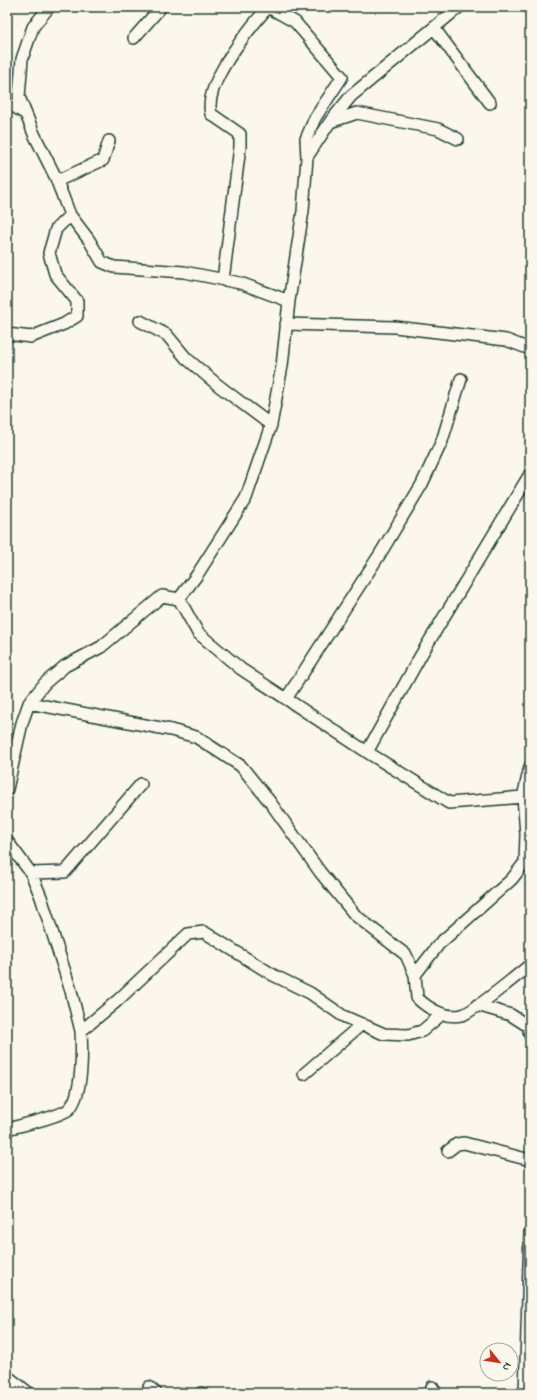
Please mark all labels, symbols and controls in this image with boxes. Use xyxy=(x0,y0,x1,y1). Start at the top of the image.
north arrow xyxy=(479,1342,519,1382)
text: N xyxy=(498,1359,516,1374)

